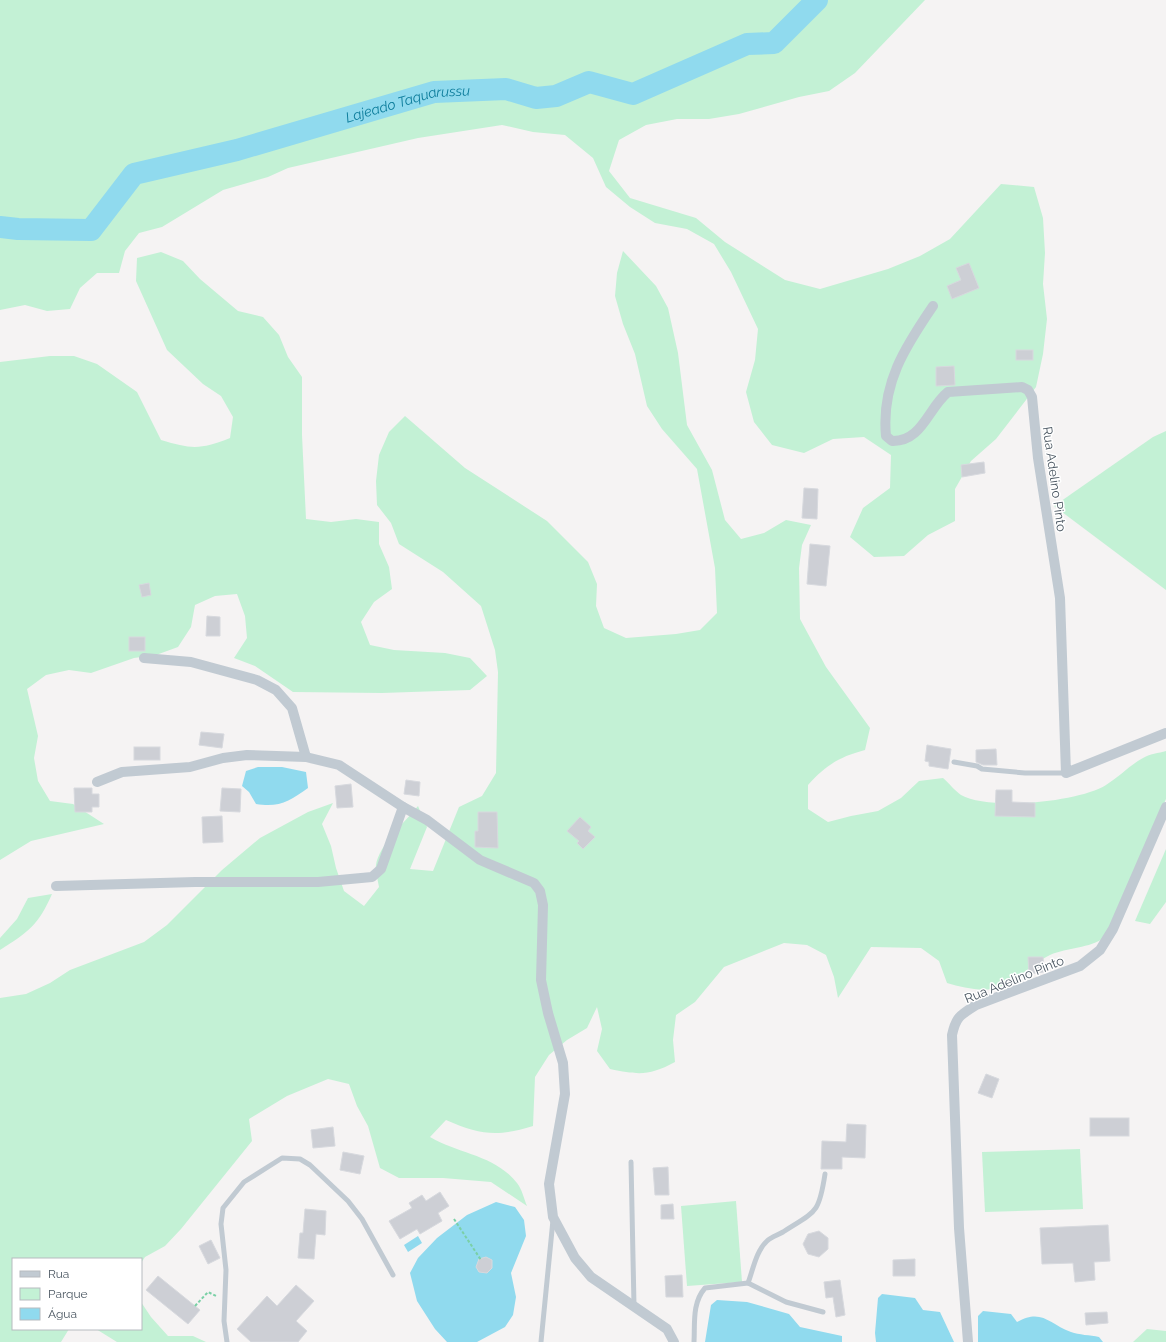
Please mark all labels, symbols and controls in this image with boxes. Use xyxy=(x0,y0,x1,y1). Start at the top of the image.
water label: Lajeado Taquarussu xyxy=(344,83,470,126)
street label: Rua Adelino Pinto xyxy=(1040,426,1069,533)
street label: Rua Adelino Pinto xyxy=(962,953,1066,1006)
legend xyxy=(12,1258,142,1330)
text: Rua xyxy=(48,1267,69,1281)
text: Parque xyxy=(48,1287,88,1301)
text: Água xyxy=(48,1307,77,1321)

